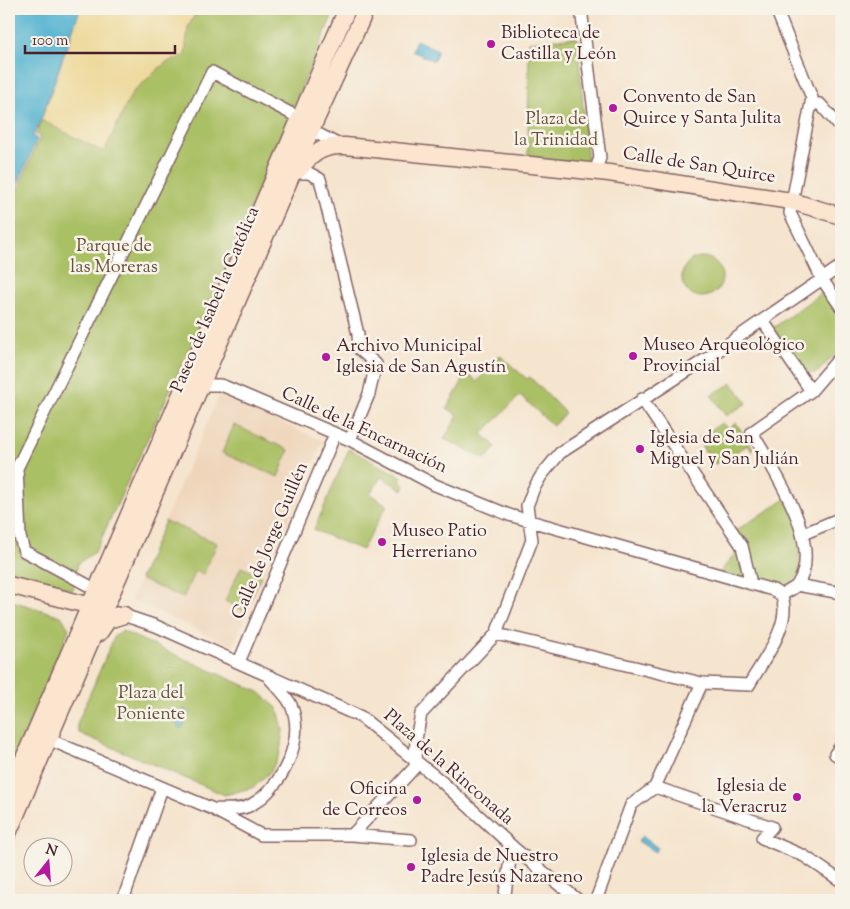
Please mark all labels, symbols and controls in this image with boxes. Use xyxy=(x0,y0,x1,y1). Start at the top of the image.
place label: Biblioteca de Castilla y León xyxy=(501,21,617,68)
scale bar xyxy=(25,22,175,54)
text: 100 m xyxy=(32,31,69,52)
marker: Biblioteca de Castilla y León xyxy=(485,38,497,50)
place label: Convento de San Quirce y Santa Julita xyxy=(623,85,781,132)
marker: Convento de San Quirce y Santa Julita xyxy=(607,102,619,114)
park label: Plaza de la Trinidad xyxy=(514,107,598,154)
street label: Calle de San Quirce xyxy=(621,141,777,191)
street label: Paseo de Isabel la Católica xyxy=(165,203,267,397)
park label: Parque de las Moreras xyxy=(70,234,158,281)
place label: Museo Arqueológico Provincial xyxy=(643,333,805,380)
place label: Archivo Municipal Iglesia de San Agustín xyxy=(336,334,507,381)
marker: Museo Arqueológico Provincial xyxy=(627,350,639,362)
marker: Archivo Municipal Iglesia de San Agustín xyxy=(320,351,332,363)
street label: Calle de la Encarnación xyxy=(277,381,452,481)
place label: Iglesia de San Miguel y San Julián xyxy=(650,426,799,473)
marker: Iglesia de San Miguel y San Julián xyxy=(634,443,646,455)
street label: Calle de Jorge Guillén xyxy=(226,458,316,624)
place label: Museo Patio Herreriano xyxy=(392,519,487,566)
marker: Museo Patio Herreriano xyxy=(376,536,388,548)
park label: Plaza del Poniente xyxy=(117,681,185,728)
street label: Plaza de la Rinconada xyxy=(377,704,519,832)
place label: Iglesia de la Veracruz xyxy=(702,774,787,821)
place label: Oficina de Correos xyxy=(322,777,407,824)
marker: Iglesia de la Veracruz xyxy=(791,791,803,803)
marker: Oficina de Correos xyxy=(411,794,423,806)
north arrow xyxy=(22,836,72,886)
text: N xyxy=(43,840,59,863)
place label: Iglesia de Nuestro Padre Jesús Nazareno xyxy=(421,844,583,891)
marker: Iglesia de Nuestro Padre Jesús Nazareno xyxy=(405,861,417,873)

